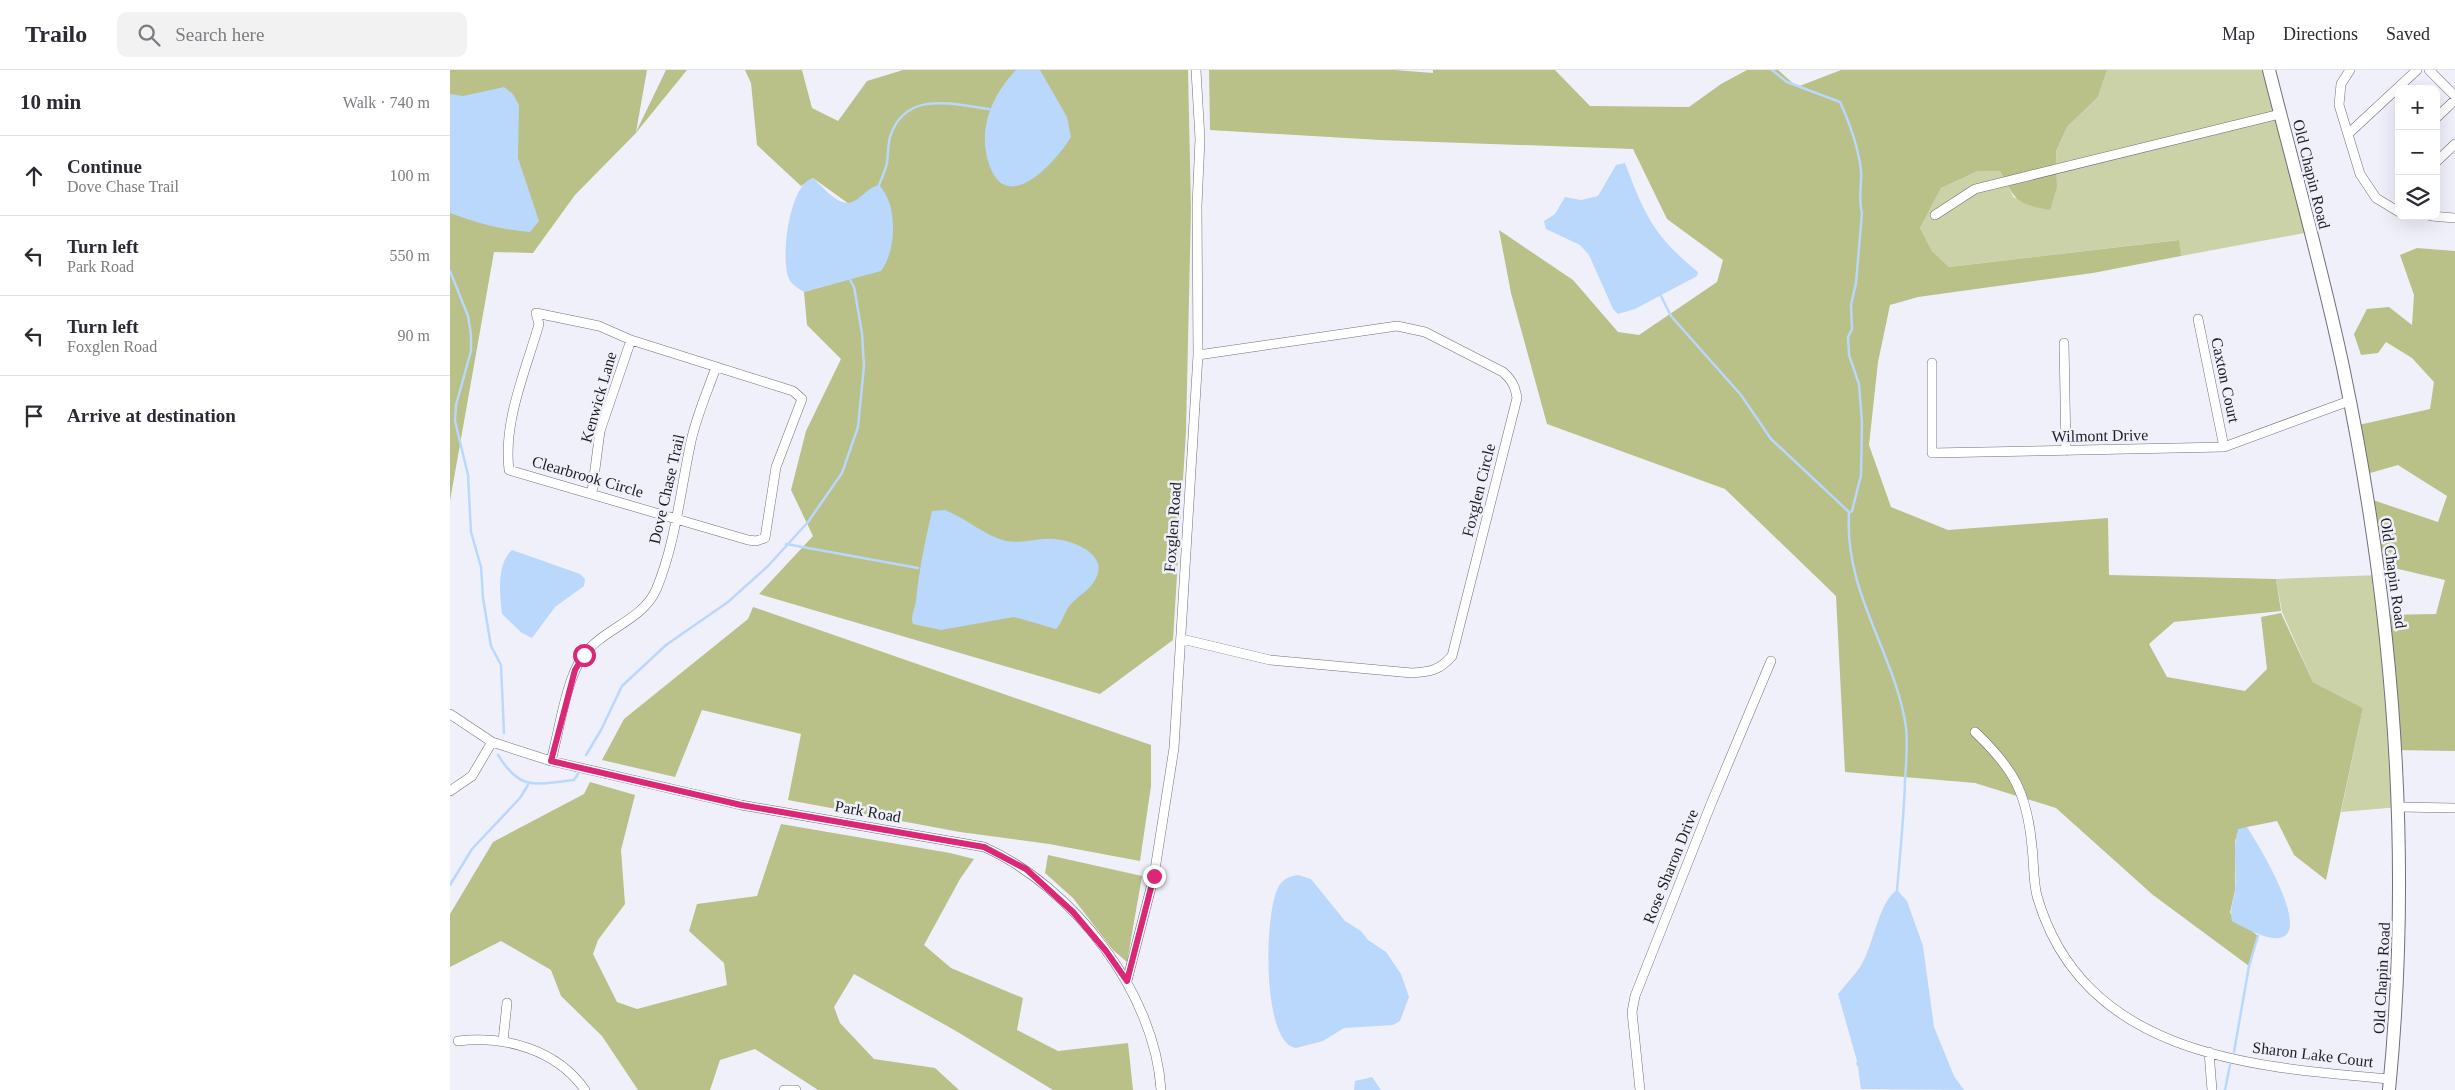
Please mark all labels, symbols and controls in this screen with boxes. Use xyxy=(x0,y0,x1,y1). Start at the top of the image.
search box xyxy=(117,12,467,57)
text: Trailo xyxy=(25,21,87,47)
icon: search xyxy=(135,21,163,49)
text: Search here xyxy=(175,24,264,45)
text: Map xyxy=(2222,24,2255,44)
text: Directions xyxy=(2283,24,2358,44)
text: Saved xyxy=(2386,24,2430,44)
map controls xyxy=(2395,85,2440,220)
button: + xyxy=(2395,85,2440,130)
text: 10 min xyxy=(20,90,81,114)
text: Walk · 740 m xyxy=(343,94,430,111)
street label: Old Chapin Road xyxy=(2289,118,2333,231)
button: − xyxy=(2395,130,2440,175)
text: Continue xyxy=(67,156,142,177)
icon: ahead xyxy=(20,162,48,190)
text: 100 m xyxy=(390,167,430,184)
button: layers xyxy=(2395,175,2440,220)
text: Dove Chase Trail xyxy=(67,178,179,195)
text: Turn left xyxy=(67,236,139,257)
icon: left xyxy=(20,242,48,270)
text: 550 m xyxy=(390,247,430,264)
text: Park Road xyxy=(67,258,134,275)
text: Turn left xyxy=(67,316,139,337)
icon: left xyxy=(20,322,48,350)
text: 90 m xyxy=(398,327,430,344)
street label: Caxton Court xyxy=(2208,336,2243,425)
text: Foxglen Road xyxy=(67,338,157,355)
street label: Kenwick Lane xyxy=(577,350,620,445)
icon: arrive xyxy=(20,402,48,430)
text: Arrive at destination xyxy=(67,405,236,426)
street label: Wilmont Drive xyxy=(2052,426,2148,445)
street label: Dove Chase Trail xyxy=(646,432,687,546)
street label: Foxglen Circle xyxy=(1459,442,1499,539)
street label: Clearbrook Circle xyxy=(530,452,646,501)
street label: Foxglen Road xyxy=(1161,481,1185,573)
street label: Old Chapin Road xyxy=(2376,516,2410,630)
route start xyxy=(573,644,596,667)
street label: Park Road xyxy=(833,797,902,826)
street label: Rose Sharon Drive xyxy=(1640,807,1701,926)
route end xyxy=(1143,865,1166,888)
street label: Old Chapin Road xyxy=(2370,922,2394,1034)
street label: Sharon Lake Court xyxy=(2251,1039,2375,1070)

